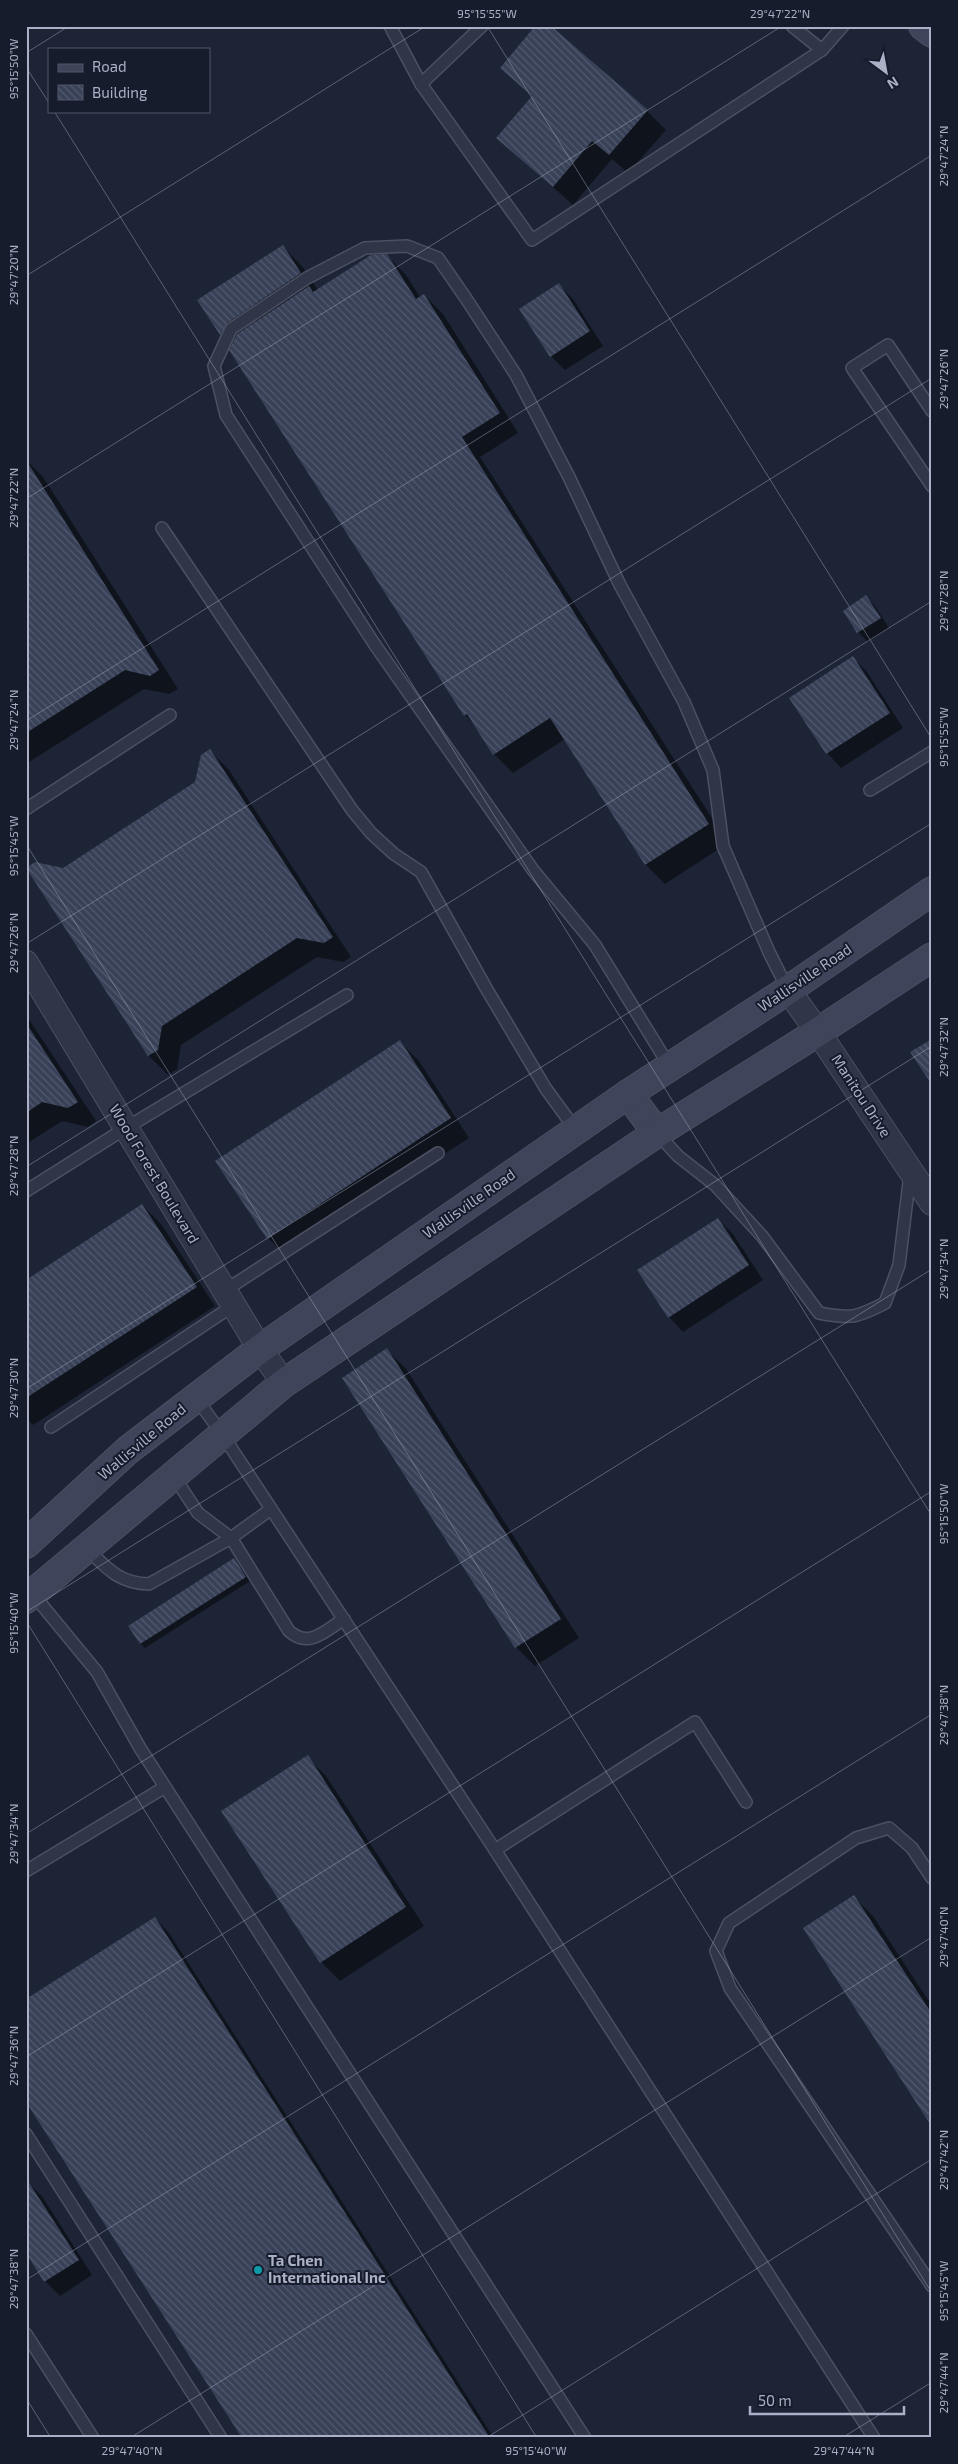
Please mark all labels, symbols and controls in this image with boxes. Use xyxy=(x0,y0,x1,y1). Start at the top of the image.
text: 95°15'55"W xyxy=(457,6,517,20)
text: 29°47'22"N xyxy=(750,6,810,20)
text: 95°15'50"W xyxy=(6,39,20,99)
legend xyxy=(48,48,210,112)
north arrow xyxy=(860,48,910,98)
text: Road xyxy=(92,57,127,75)
text: N xyxy=(884,74,902,93)
text: Building xyxy=(92,83,148,101)
text: 29°47'24"N xyxy=(936,126,950,186)
text: 29°47'20"N xyxy=(6,245,20,305)
text: 29°47'26"N xyxy=(936,349,950,409)
text: 29°47'22"N xyxy=(6,468,20,528)
text: 29°47'28"N xyxy=(936,571,950,631)
text: 29°47'24"N xyxy=(6,690,20,750)
text: 95°15'55"W xyxy=(936,707,950,767)
text: 95°15'45"W xyxy=(6,816,20,876)
text: 29°47'26"N xyxy=(6,913,20,973)
street label: Wallisville Road xyxy=(754,939,855,1015)
text: 29°47'32"N xyxy=(936,1017,950,1077)
street label: Manitou Drive xyxy=(828,1050,895,1140)
street label: Wood Forest Boulevard xyxy=(106,1101,204,1246)
text: 29°47'28"N xyxy=(6,1136,20,1196)
street label: Wallisville Road xyxy=(419,1165,518,1242)
text: 29°47'34"N xyxy=(936,1239,950,1299)
text: 29°47'30"N xyxy=(6,1358,20,1418)
street label: Wallisville Road xyxy=(94,1399,189,1483)
text: 95°15'50"W xyxy=(936,1484,950,1544)
text: 95°15'40"W xyxy=(6,1592,20,1654)
text: 29°47'38"N xyxy=(936,1685,950,1745)
text: 29°47'34"N xyxy=(6,1804,20,1864)
text: 29°47'40"N xyxy=(936,1906,950,1968)
text: 29°47'36"N xyxy=(6,2026,20,2086)
text: 29°47'42"N xyxy=(936,2130,950,2190)
text: 29°47'38"N xyxy=(6,2249,20,2309)
place label: Ta Chen International Inc xyxy=(268,2251,386,2286)
text: 95°15'45"W xyxy=(936,2261,950,2321)
marker: Ta Chen International Inc xyxy=(252,2264,264,2276)
text: 29°47'44"N xyxy=(936,2352,950,2414)
scale bar xyxy=(750,2384,904,2416)
text: 50 m xyxy=(758,2391,792,2409)
text: 29°47'40"N xyxy=(101,2443,163,2457)
text: 95°15'40"W xyxy=(505,2443,567,2457)
text: 29°47'44"N xyxy=(813,2443,875,2457)

